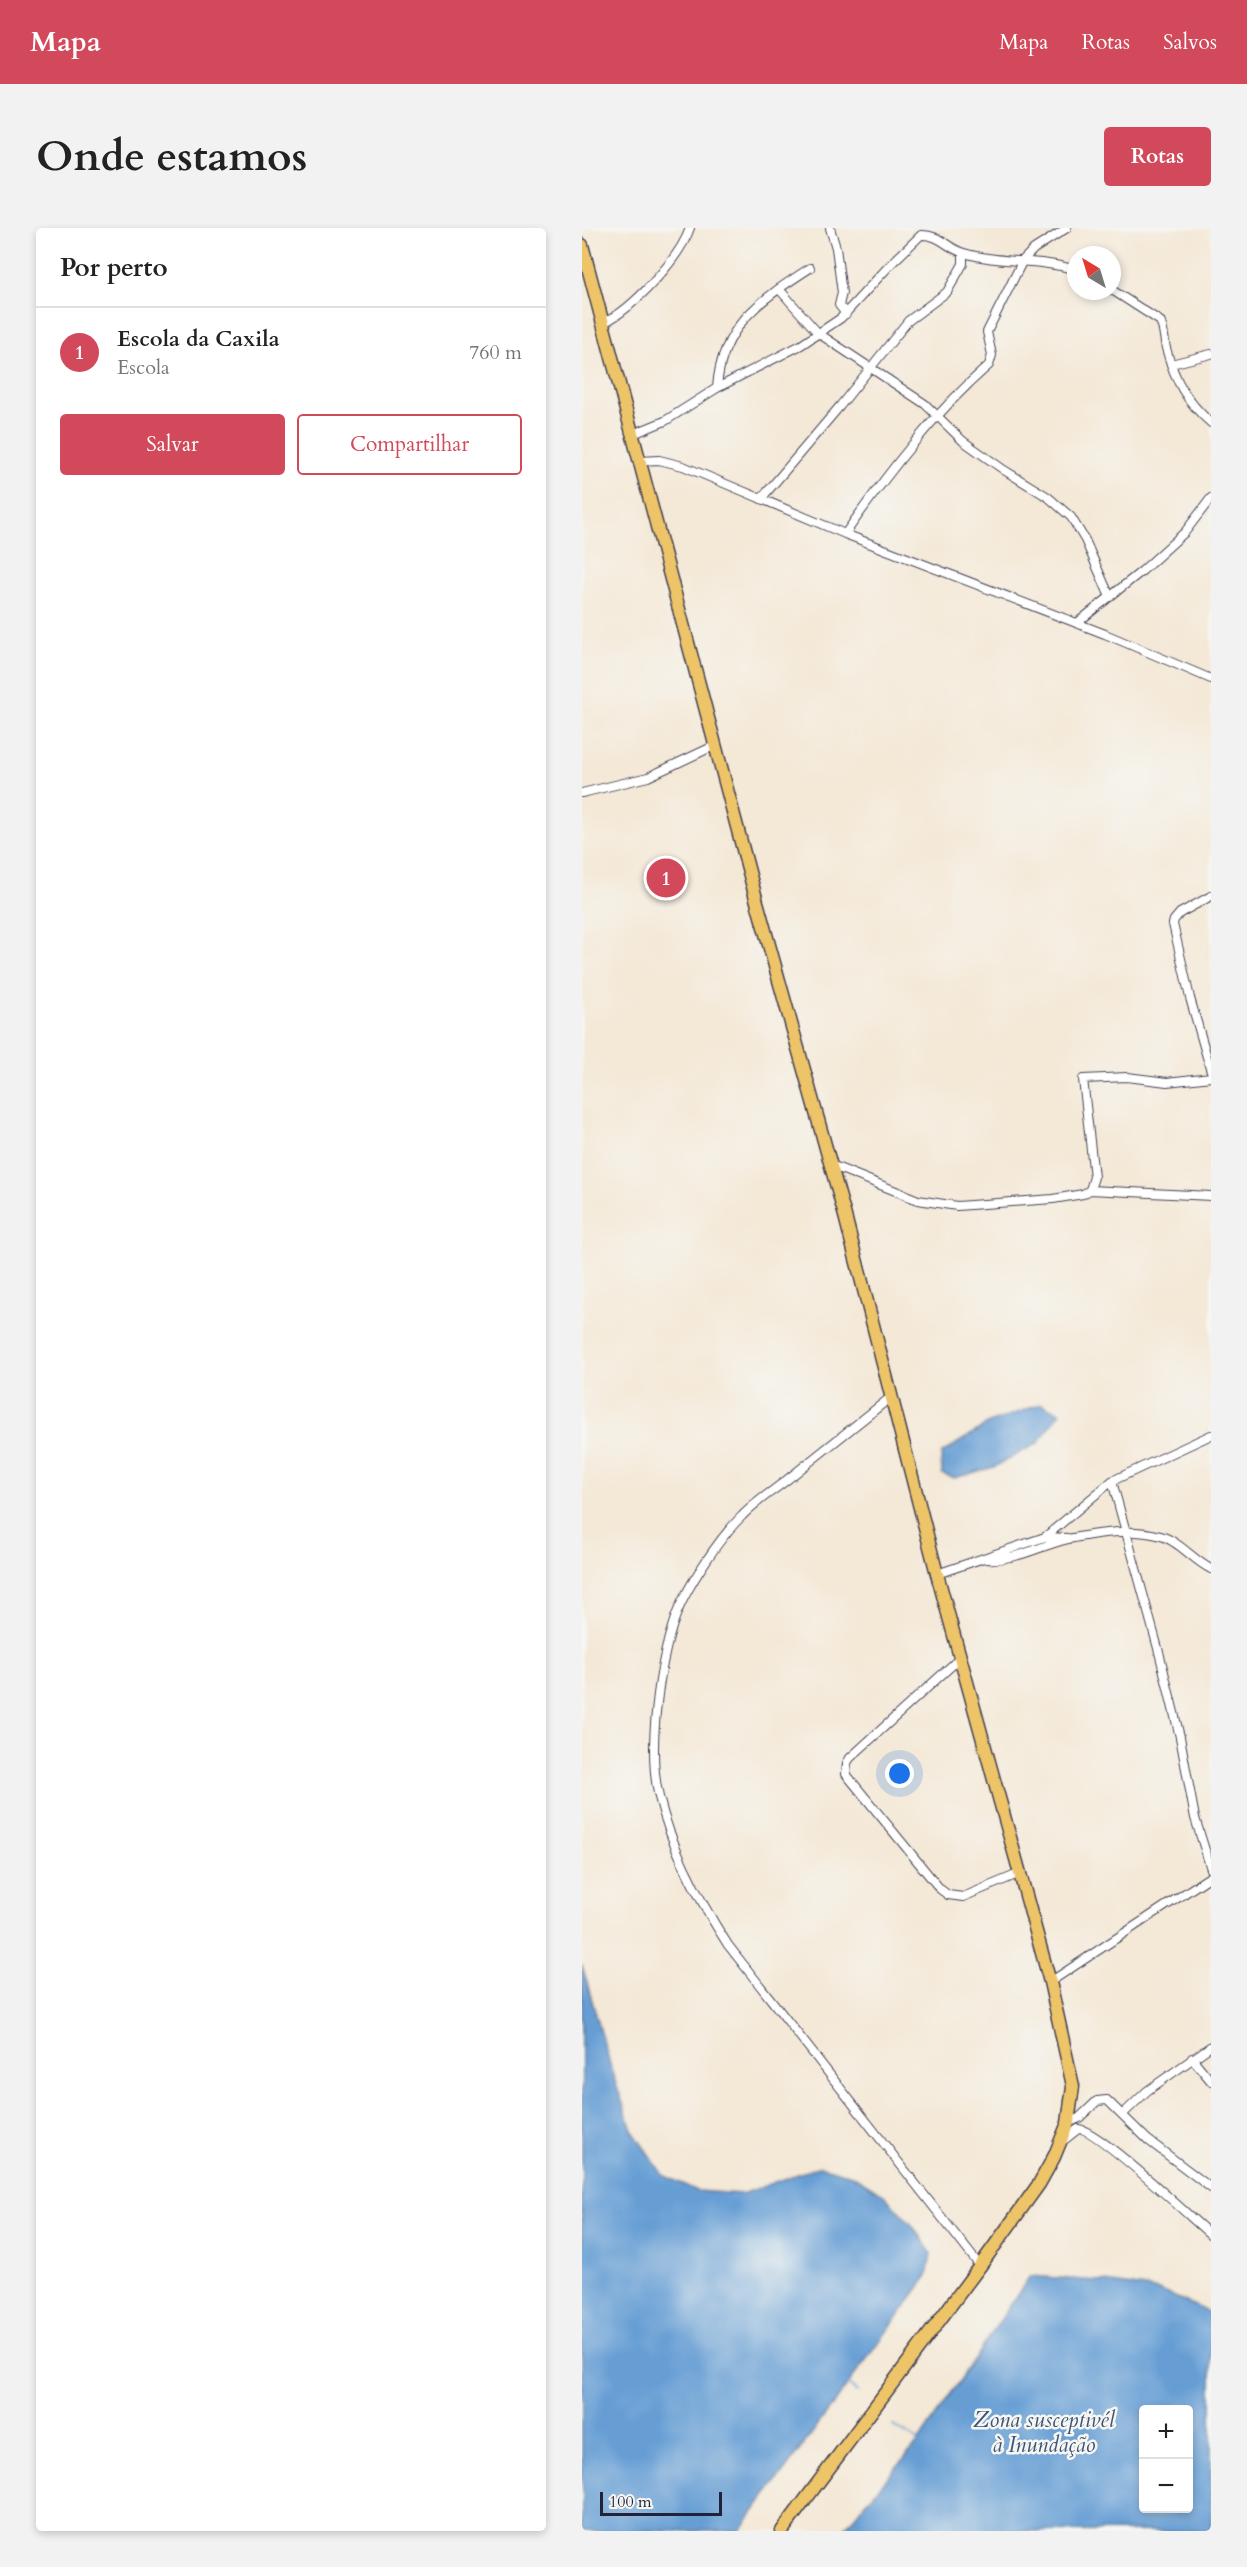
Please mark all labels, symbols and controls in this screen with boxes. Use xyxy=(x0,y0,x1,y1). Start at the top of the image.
text: Mapa xyxy=(30,23,101,61)
text: Mapa xyxy=(999,28,1048,57)
text: Rotas xyxy=(1081,28,1130,57)
text: Salvos xyxy=(1163,28,1217,57)
button: Rotas xyxy=(1104,127,1211,186)
text: Onde estamos xyxy=(36,128,307,185)
north arrow xyxy=(1067,246,1121,300)
text: Por perto xyxy=(60,250,168,285)
text: Escola da Caxila xyxy=(117,324,280,354)
text: 1 xyxy=(74,339,85,366)
text: 760 m xyxy=(469,339,522,366)
text: Escola xyxy=(117,354,170,381)
button: Salvar xyxy=(60,414,285,475)
button: Compartilhar xyxy=(297,414,522,475)
pin: 1 xyxy=(646,856,686,900)
your location xyxy=(885,1759,914,1788)
water label: Zona susceptivél à Inundação xyxy=(973,2405,1116,2460)
map controls xyxy=(1139,2405,1193,2513)
button: + xyxy=(1139,2405,1193,2459)
button: − xyxy=(1139,2459,1193,2513)
scale bar xyxy=(600,2489,722,2516)
text: 100 m xyxy=(609,2491,651,2513)

